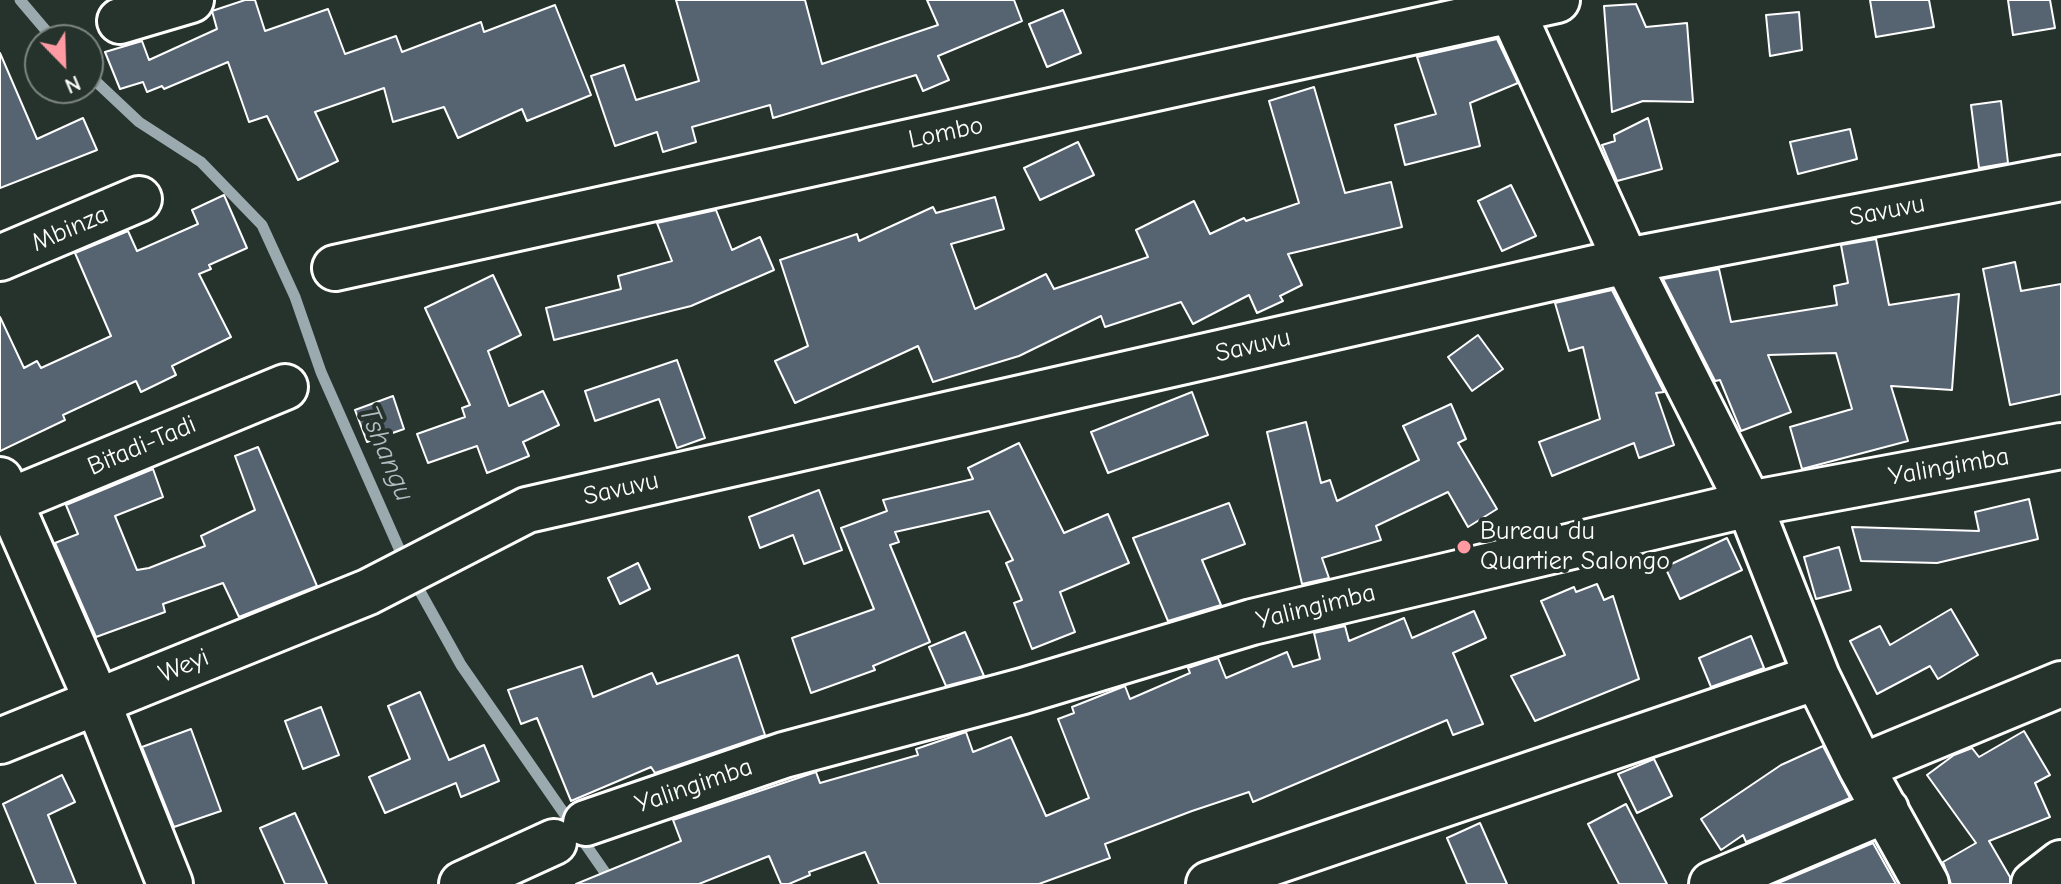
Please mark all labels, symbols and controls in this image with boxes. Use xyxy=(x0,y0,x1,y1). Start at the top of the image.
north arrow xyxy=(24,24,104,104)
text: N xyxy=(61,69,84,99)
street label: Lombo xyxy=(906,110,986,156)
street label: Savuvu xyxy=(1847,188,1927,234)
street label: Mbinza xyxy=(27,199,113,259)
street label: Savuvu xyxy=(1212,322,1294,370)
water label: Tshangu xyxy=(351,401,421,507)
street label: Bitadi-Tadi xyxy=(83,409,201,483)
street label: Yalingimba xyxy=(1886,441,2012,493)
street label: Savuvu xyxy=(580,465,662,513)
place label: Bureau du Quartier Salongo xyxy=(1480,516,1670,578)
marker: Bureau du Quartier Salongo xyxy=(1455,538,1473,556)
street label: Yalingimba xyxy=(1253,577,1379,637)
street label: Weyi xyxy=(154,642,214,690)
street label: Yalingimba xyxy=(631,751,757,821)

